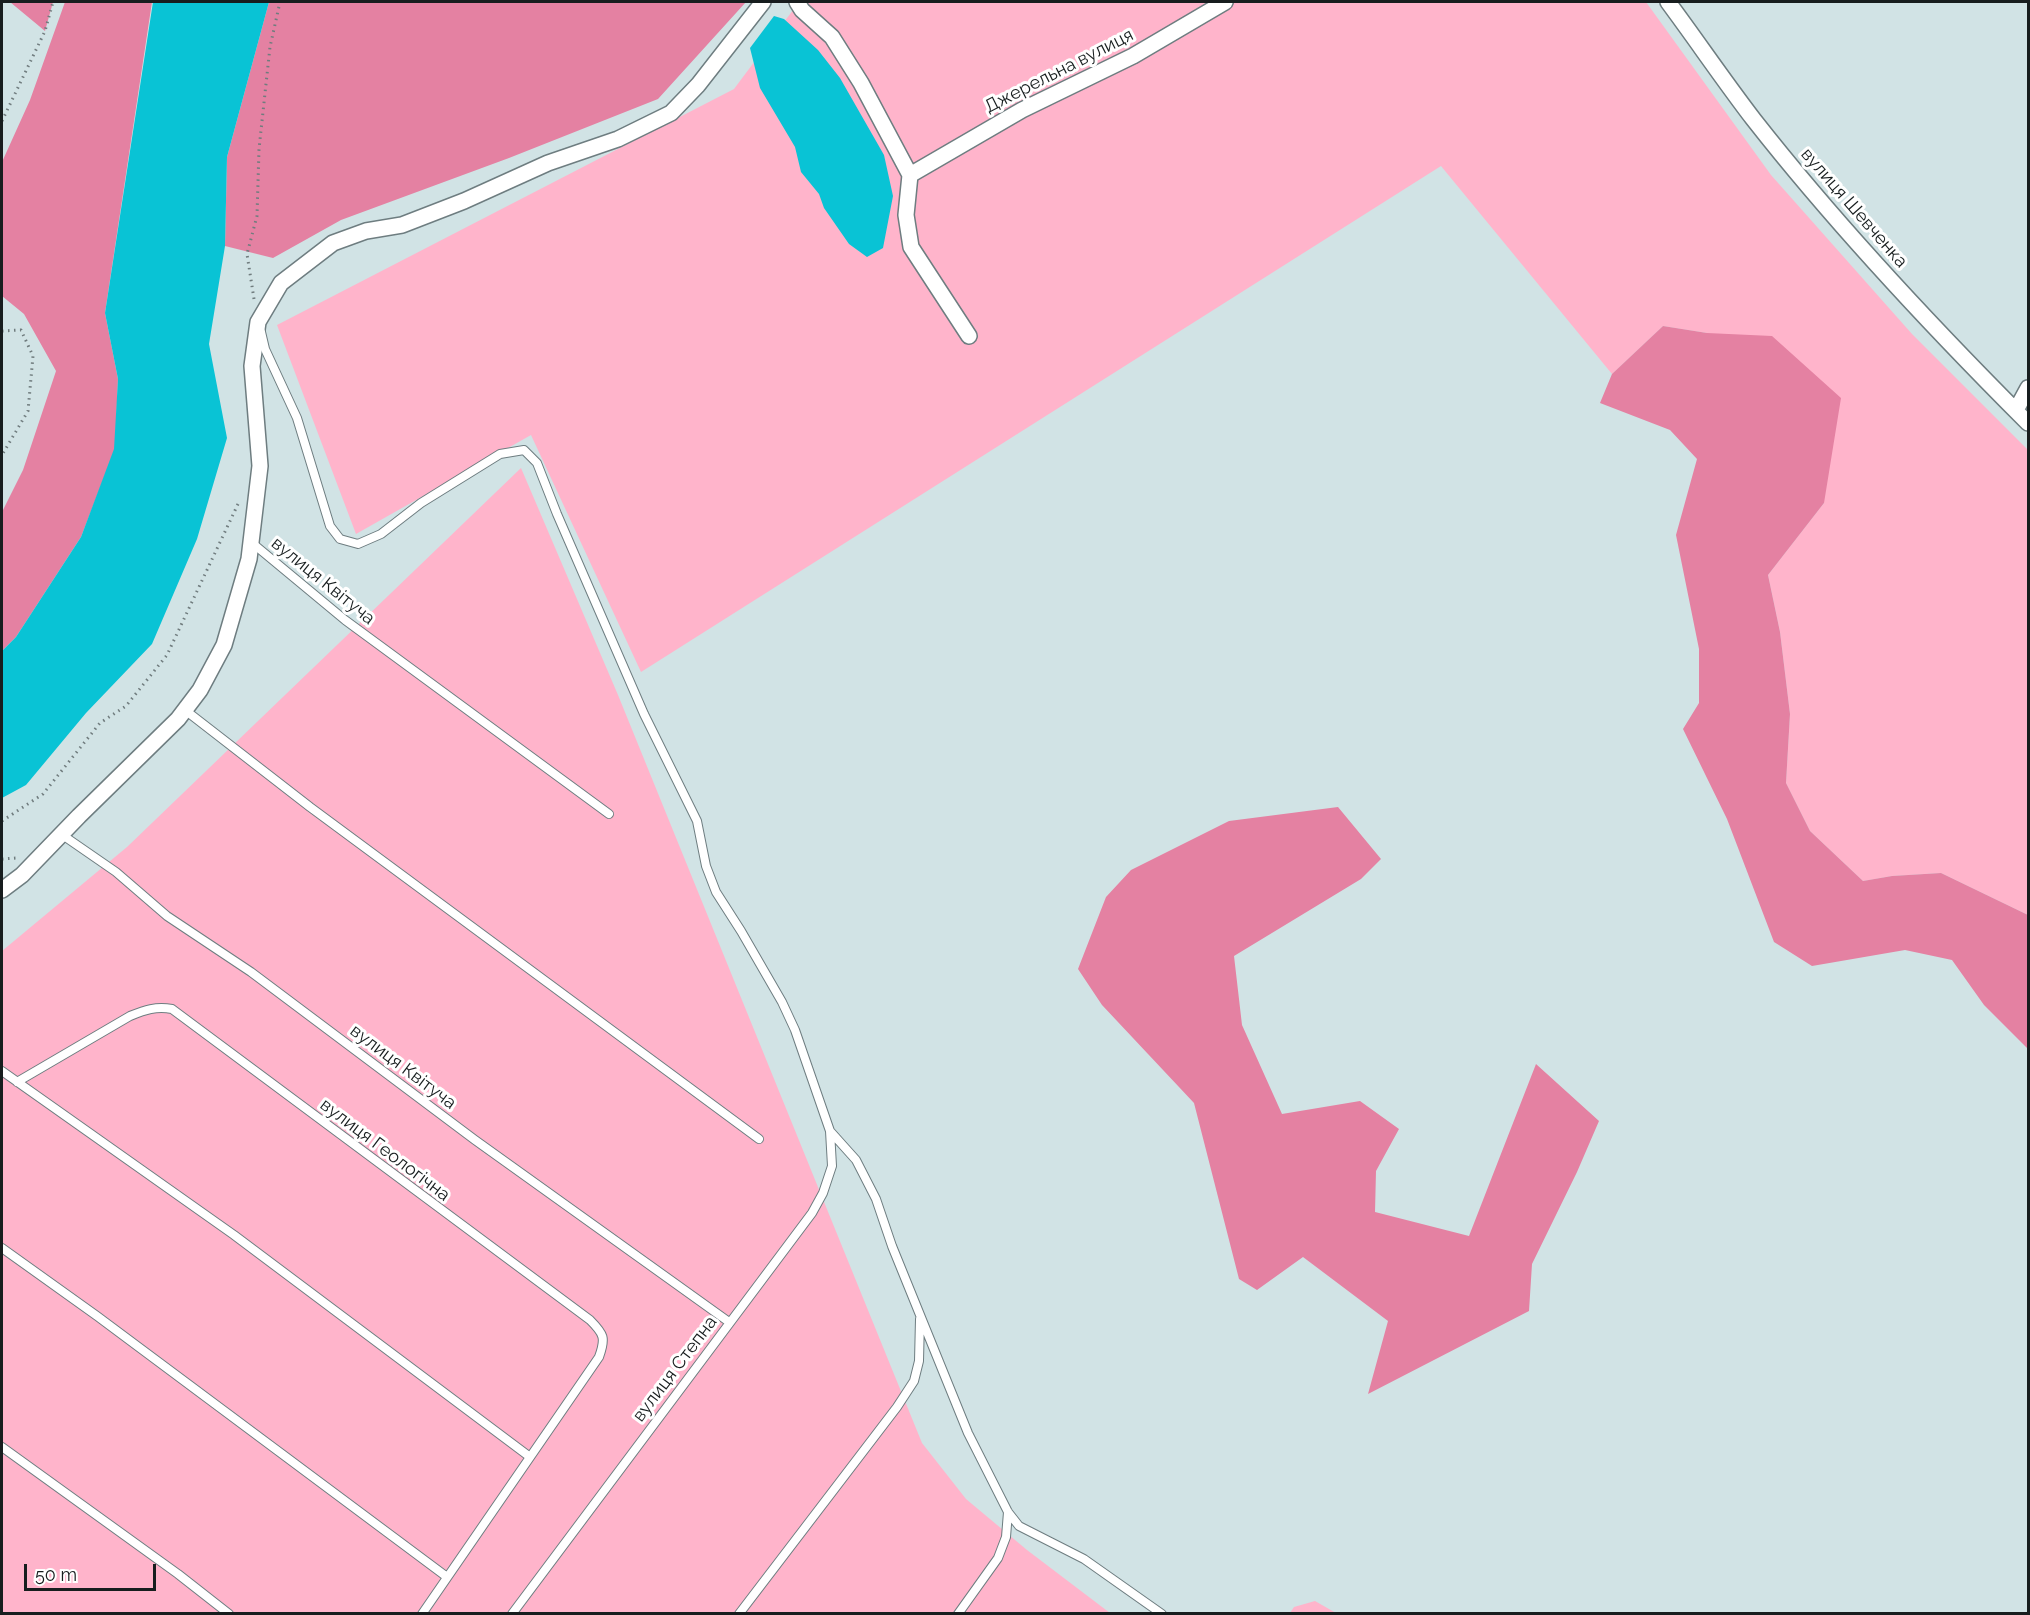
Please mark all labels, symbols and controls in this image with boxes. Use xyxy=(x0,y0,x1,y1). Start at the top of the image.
street label: Джерельна вулиця xyxy=(981,24,1137,118)
street label: вулиця Шевченка xyxy=(1796,144,1912,272)
street label: вулиця Квітуча xyxy=(267,533,379,629)
street label: вулиця Квітуча xyxy=(346,1020,460,1114)
street label: вулиця Геологічна xyxy=(316,1094,454,1206)
street label: вулиця Степна xyxy=(628,1312,722,1426)
scale bar xyxy=(27,1552,159,1590)
text: 50 m xyxy=(35,1564,77,1585)

